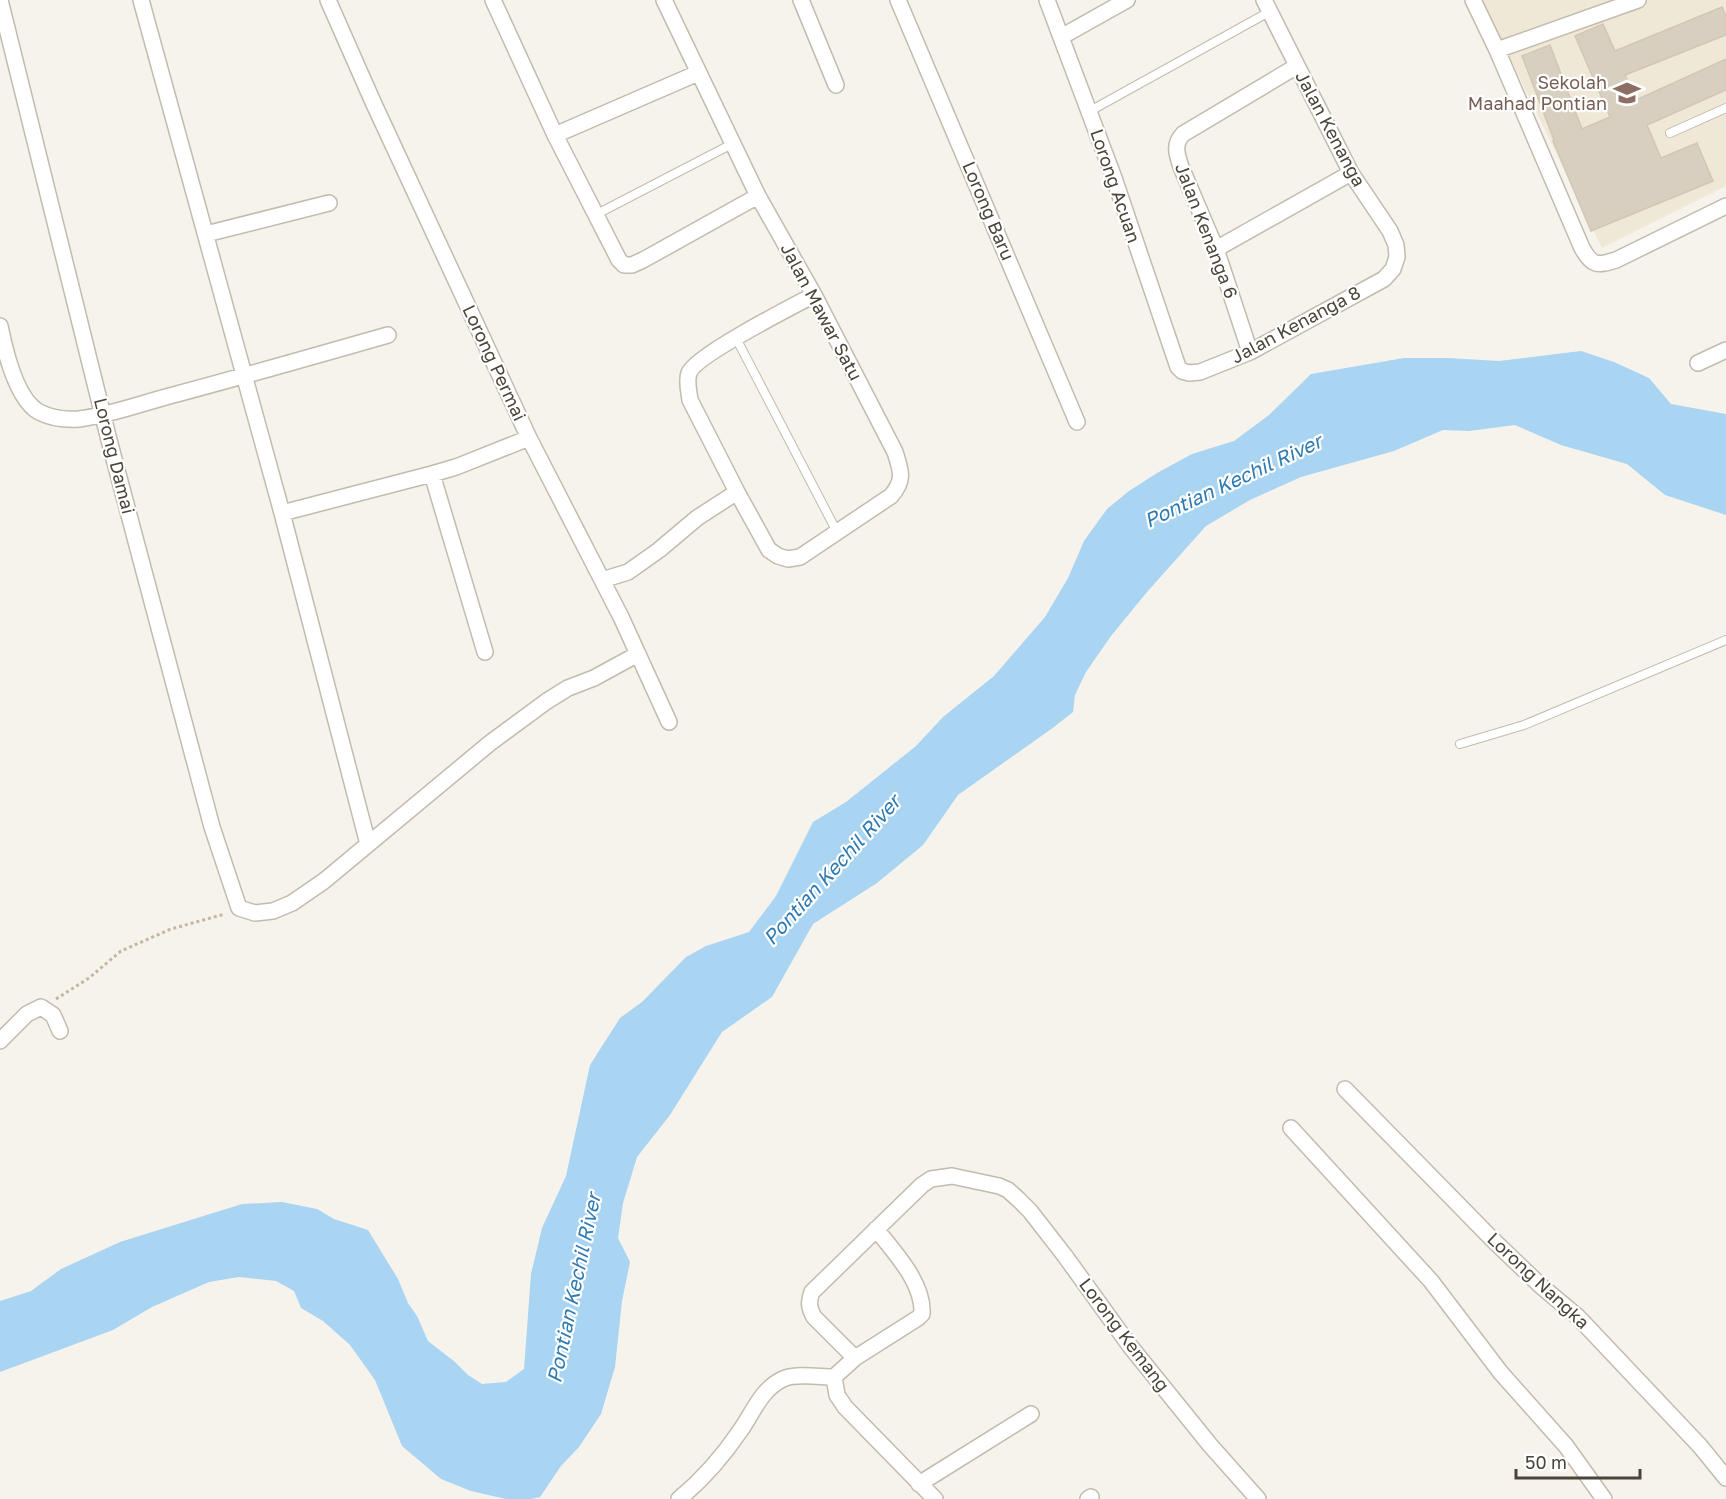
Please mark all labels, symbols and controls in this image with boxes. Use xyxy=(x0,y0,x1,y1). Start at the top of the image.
street label: Jalan Kenanga xyxy=(1291,67,1371,190)
place label: Sekolah Maahad Pontian xyxy=(1468,71,1607,114)
school or university icon: Sekolah Maahad Pontian xyxy=(1612,78,1642,108)
street label: Lorong Acuan xyxy=(1086,126,1146,246)
street label: Lorong Baru xyxy=(958,158,1020,263)
street label: Jalan Kenanga 6 xyxy=(1171,160,1243,301)
street label: Jalan Mawar Satu xyxy=(776,239,867,384)
street label: Jalan Kenanga 8 xyxy=(1227,281,1364,367)
street label: Lorong Permai xyxy=(458,301,531,424)
street label: Lorong Damai xyxy=(90,395,140,516)
water label: Pontian Kechil River xyxy=(1140,427,1328,532)
water label: Pontian Kechil River xyxy=(758,787,907,949)
water label: Pontian Kechil River xyxy=(541,1188,605,1385)
street label: Lorong Nangka xyxy=(1483,1227,1594,1333)
street label: Lorong Kemang xyxy=(1075,1274,1174,1395)
scale bar xyxy=(1516,1442,1640,1480)
text: 50 m xyxy=(1525,1451,1567,1473)

